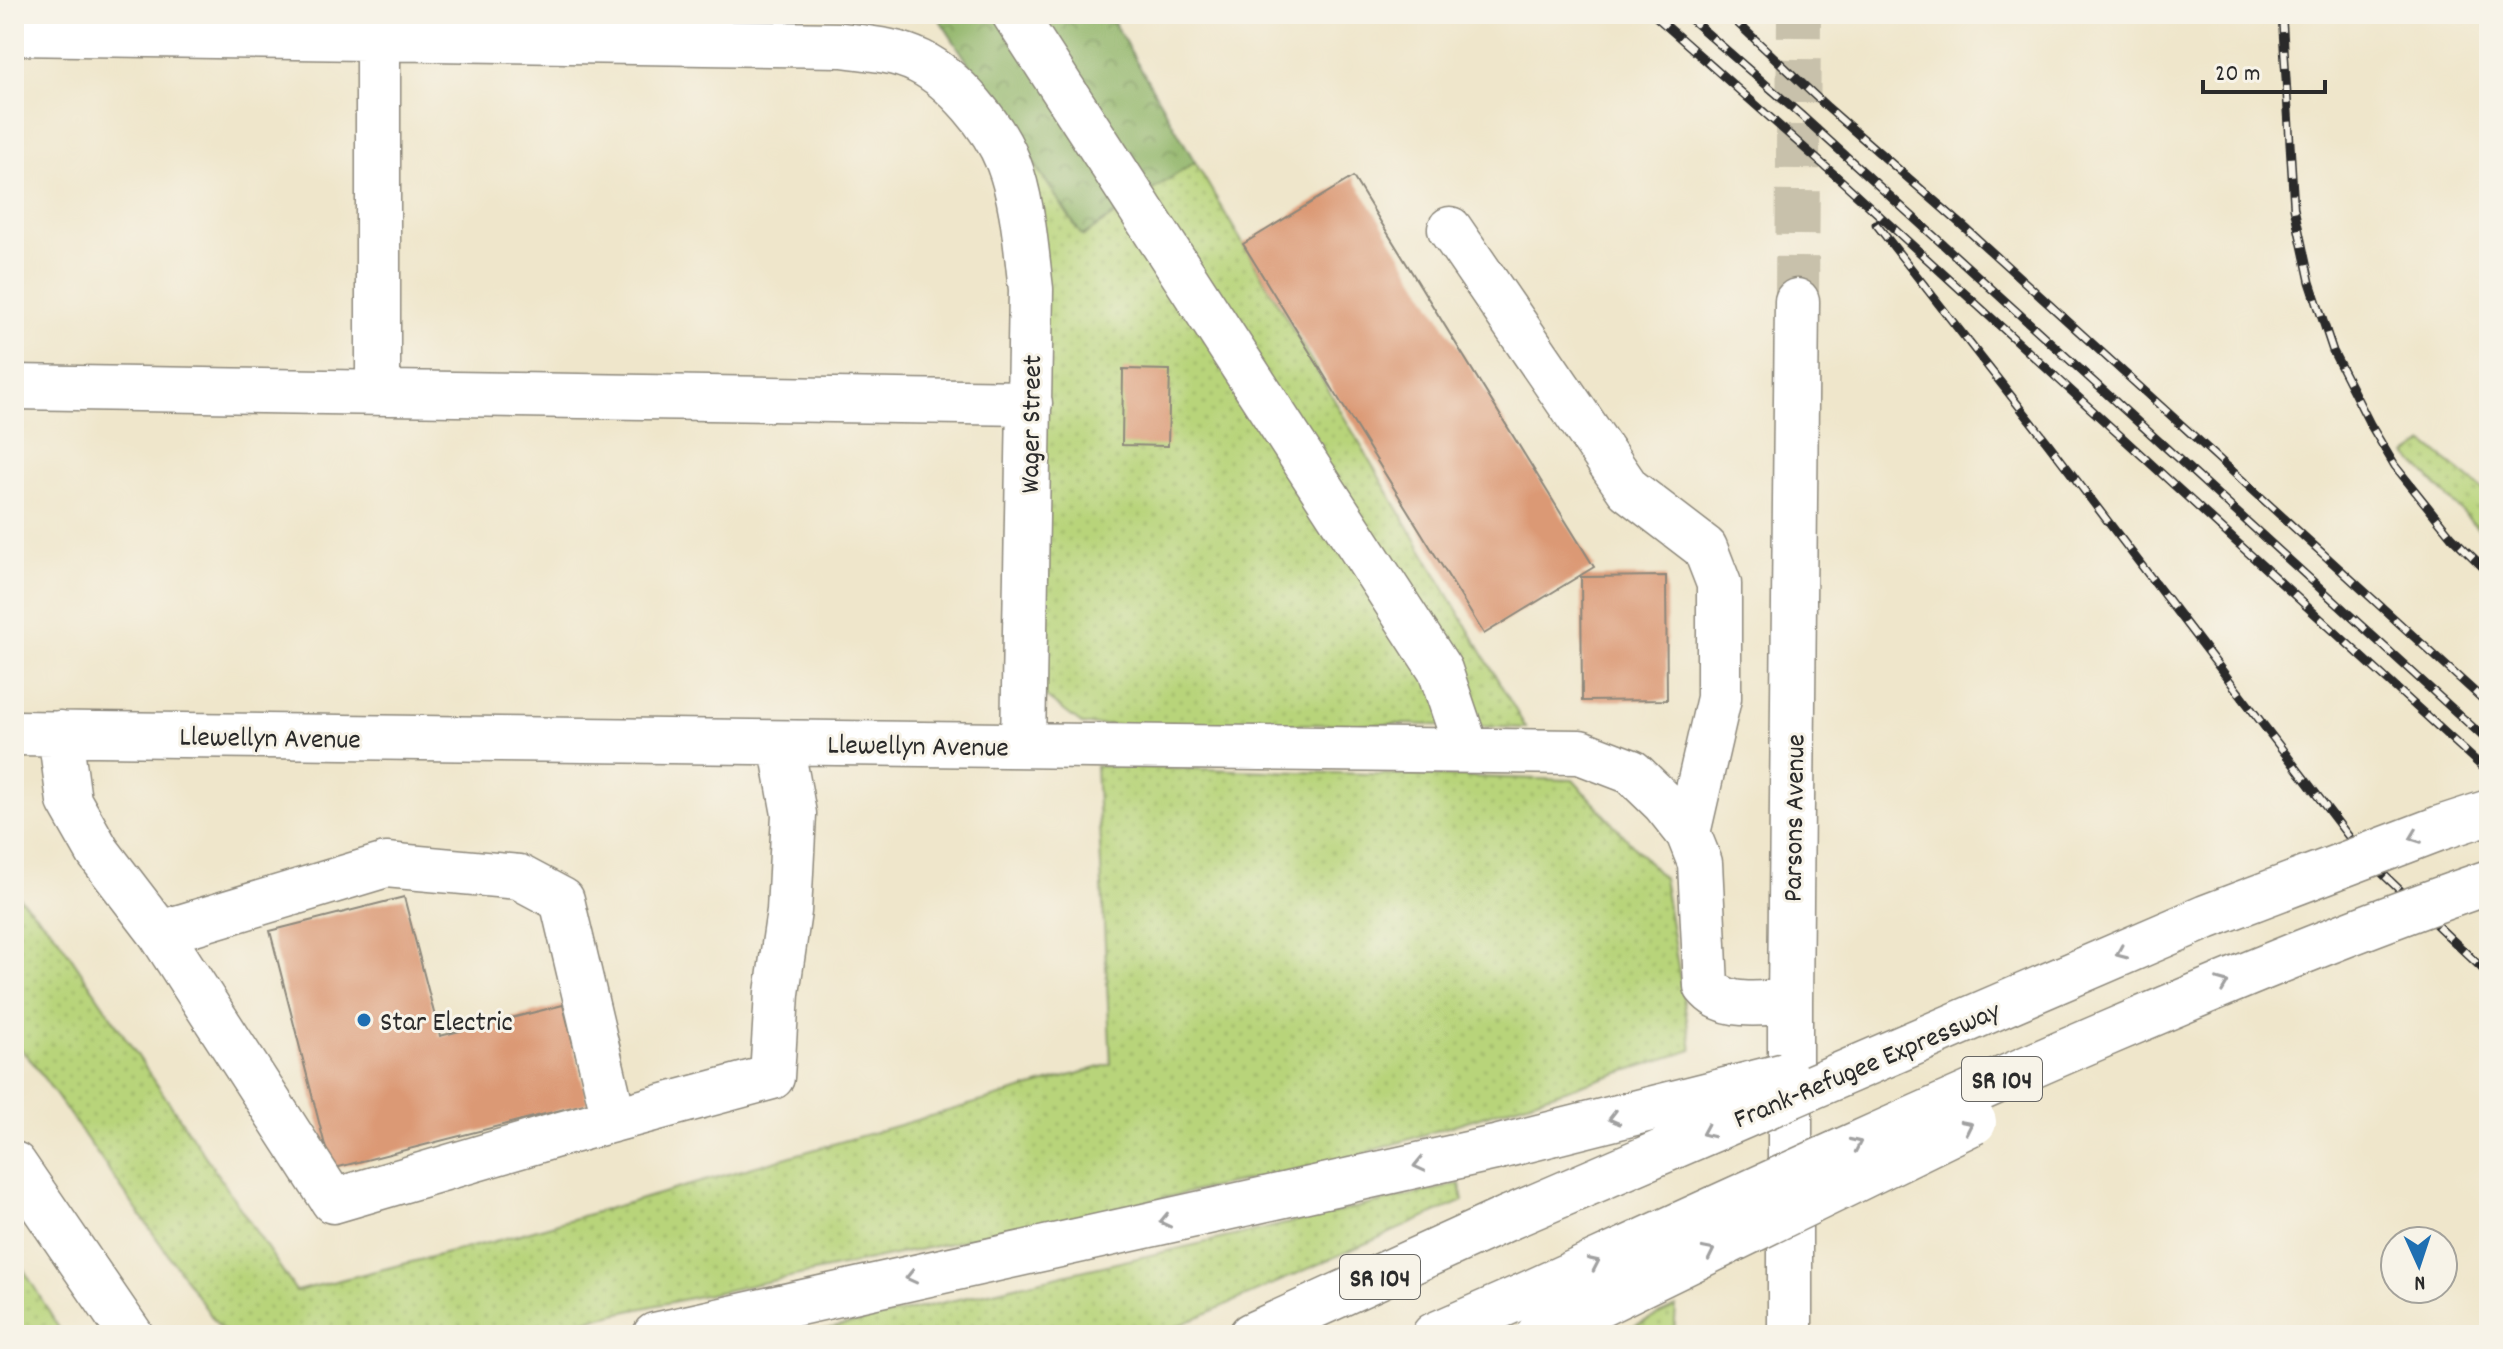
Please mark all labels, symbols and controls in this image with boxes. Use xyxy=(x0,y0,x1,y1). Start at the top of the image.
scale bar xyxy=(2203,44,2325,94)
text: 20 m xyxy=(2215,58,2261,92)
street label: Wager Street xyxy=(1013,354,1055,494)
street label: Llewellyn Avenue xyxy=(179,719,361,763)
street label: Llewellyn Avenue xyxy=(827,727,1009,771)
street label: Parsons Avenue xyxy=(1776,734,1818,903)
one-way arrow xyxy=(2409,827,2423,844)
one-way arrow xyxy=(2115,943,2129,959)
one-way arrow xyxy=(2215,977,2229,994)
street label: Frank-Refugee Expressway xyxy=(1729,993,2008,1142)
place label: Star Electric xyxy=(380,1005,513,1045)
marker: Star Electric xyxy=(355,1011,373,1029)
road number: SR 104 xyxy=(1962,1057,2042,1101)
one-way arrow xyxy=(1608,1109,1622,1126)
one-way arrow xyxy=(1959,1120,1974,1135)
one-way arrow xyxy=(1701,1122,1716,1138)
one-way arrow xyxy=(1848,1138,1863,1154)
one-way arrow xyxy=(1412,1156,1426,1173)
one-way arrow xyxy=(1158,1212,1172,1229)
north arrow xyxy=(2379,1225,2459,1305)
one-way arrow xyxy=(1700,1246,1715,1262)
road number: SR 104 xyxy=(1340,1255,1420,1299)
one-way arrow xyxy=(1586,1257,1601,1273)
text: N xyxy=(2413,1266,2426,1297)
one-way arrow xyxy=(905,1268,918,1285)

